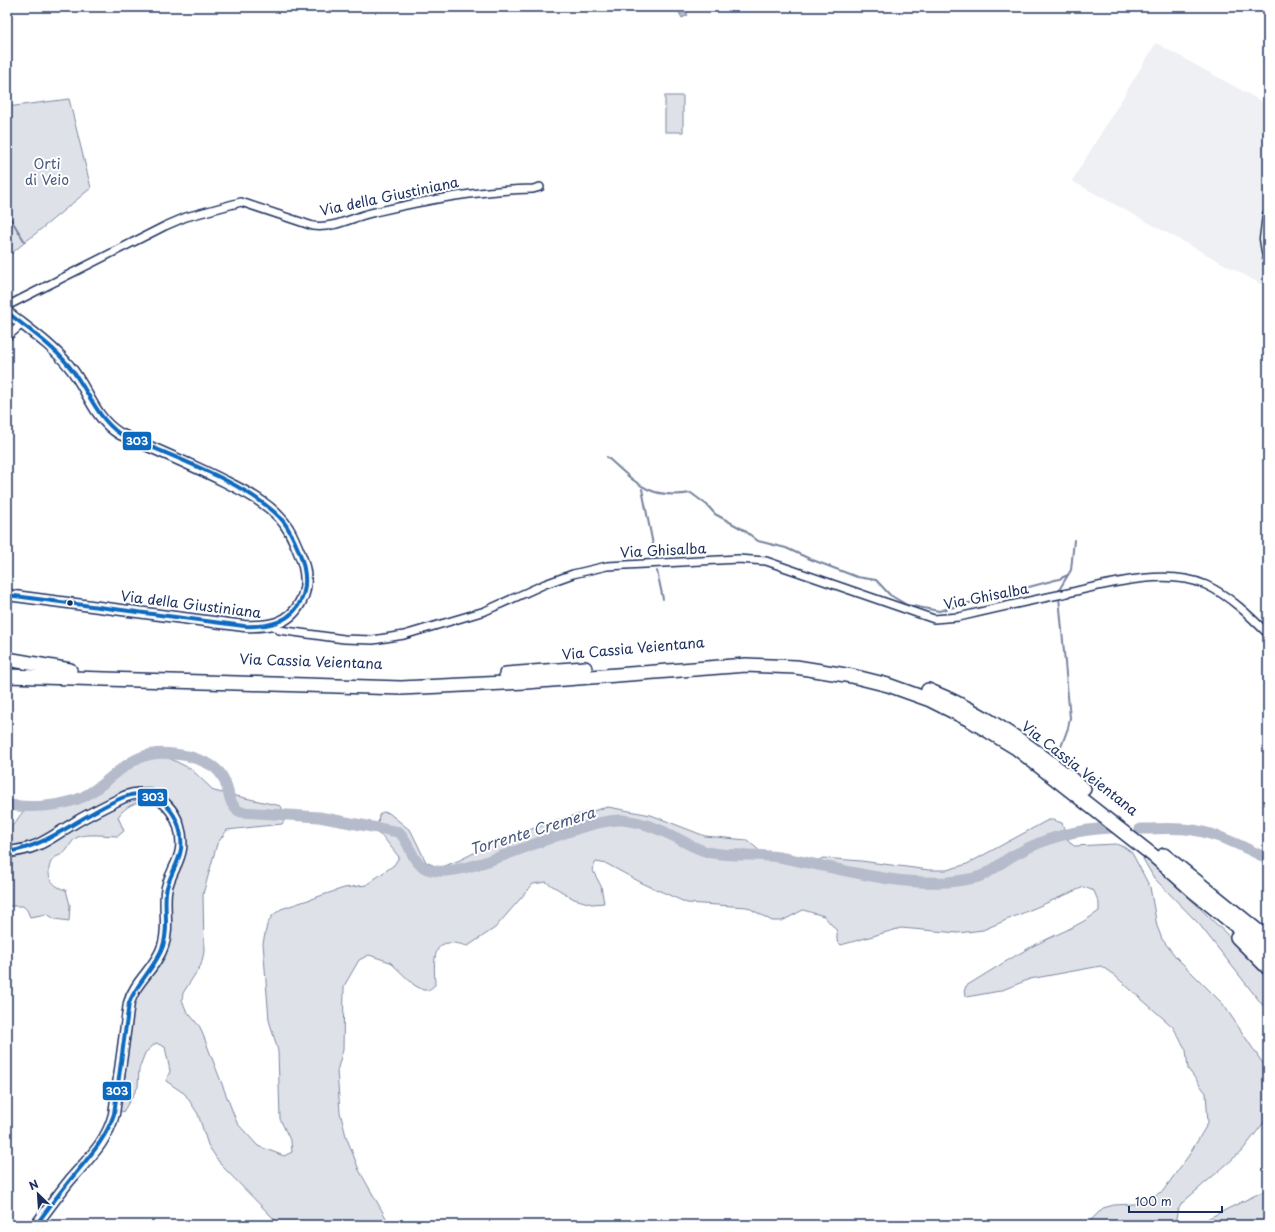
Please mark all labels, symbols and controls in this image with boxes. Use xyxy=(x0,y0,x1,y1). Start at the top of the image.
park label: Orti di Veio xyxy=(25,153,69,190)
street label: Via della Giustiniana xyxy=(318,171,461,221)
line badge: 303 xyxy=(122,431,152,451)
text: 303 xyxy=(126,432,149,449)
street label: Via Ghisalba xyxy=(619,537,707,563)
street label: Via Ghisalba xyxy=(942,577,1031,615)
street label: Via della Giustiniana xyxy=(119,585,263,623)
unlabelled marker xyxy=(65,598,75,608)
street label: Via Cassia Veientana xyxy=(561,631,705,665)
street label: Via Cassia Veientana xyxy=(239,648,383,674)
street label: Via Cassia Veientana xyxy=(1017,716,1143,820)
line badge: 303 xyxy=(137,788,168,807)
text: 303 xyxy=(142,788,165,805)
water label: Torrente Cremera xyxy=(466,800,598,860)
line badge: 303 xyxy=(102,1081,132,1101)
text: 303 xyxy=(106,1082,129,1099)
north arrow xyxy=(18,1174,58,1214)
text: N xyxy=(26,1175,41,1194)
scale bar xyxy=(1129,1188,1222,1214)
text: 100 m xyxy=(1135,1192,1172,1210)

